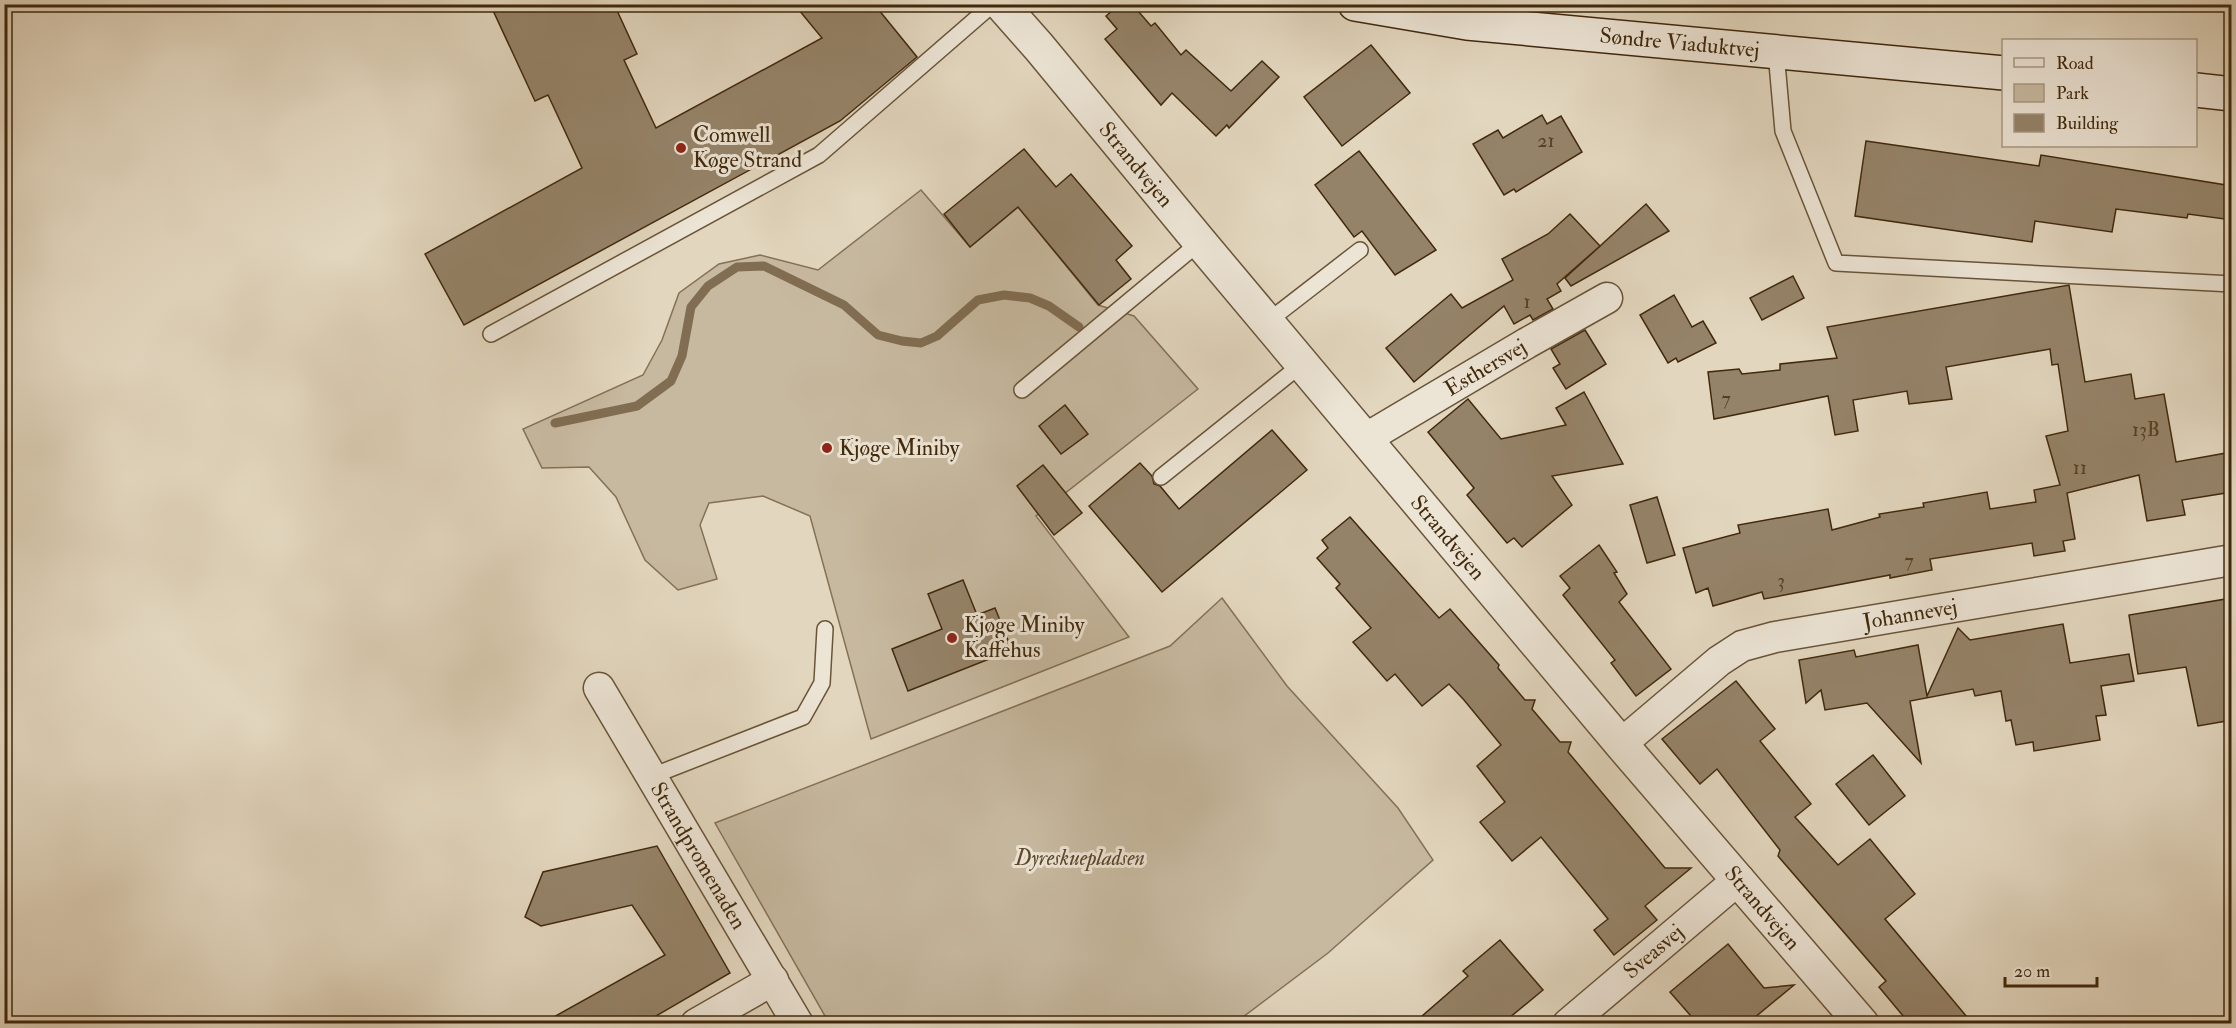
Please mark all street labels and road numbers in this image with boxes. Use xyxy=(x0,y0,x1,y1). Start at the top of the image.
street label: Søndre Viaduktvej xyxy=(1598,21,1761,64)
street label: Strandvejen xyxy=(1093,116,1180,213)
street label: Esthersvej xyxy=(1439,332,1532,403)
street label: Strandvejen xyxy=(1404,489,1492,586)
street label: Johannevej xyxy=(1860,593,1959,636)
street label: Strandpromenaden xyxy=(644,777,753,935)
street label: Strandvejen xyxy=(1718,860,1806,956)
street label: Sveasvej xyxy=(1617,918,1689,985)

